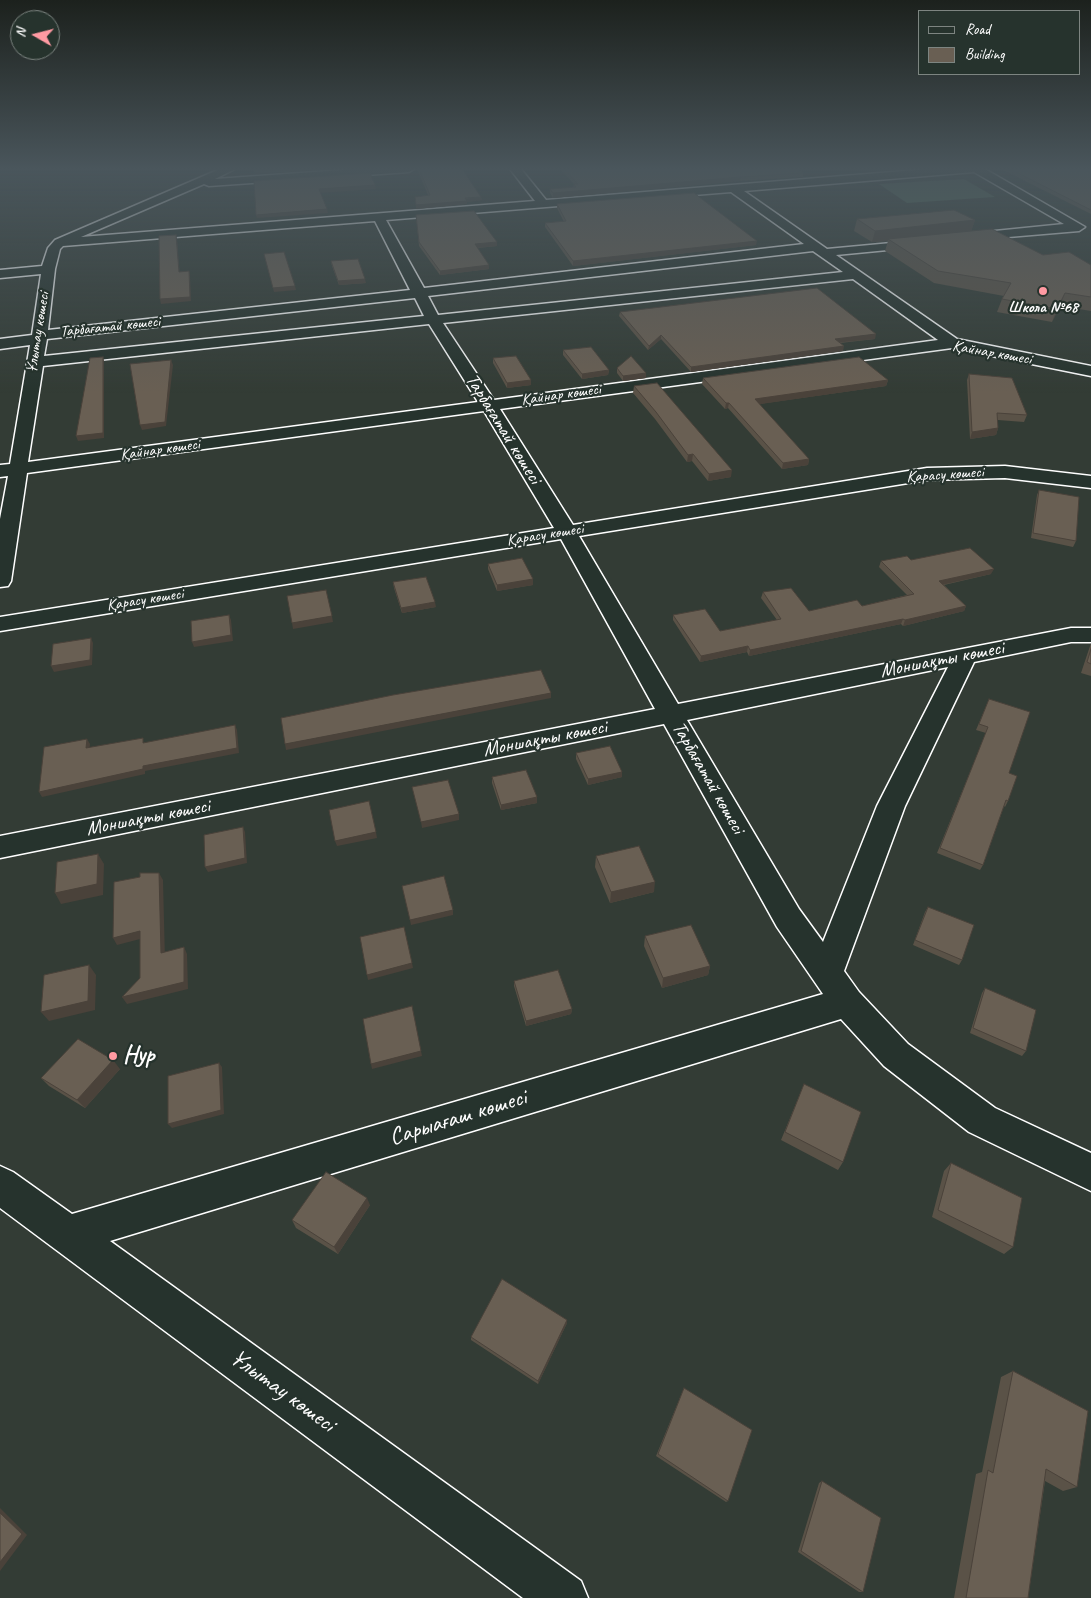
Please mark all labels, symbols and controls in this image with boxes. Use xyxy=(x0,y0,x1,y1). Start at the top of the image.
north arrow xyxy=(10,10,60,60)
legend xyxy=(918,10,1081,75)
text: Road xyxy=(965,20,990,39)
text: N xyxy=(12,28,30,38)
text: Building xyxy=(965,45,1004,64)
marker: Школа №68 xyxy=(1037,285,1049,297)
street label: Ұлытау көшесі xyxy=(22,291,54,375)
place label: Школа №68 xyxy=(1008,298,1078,318)
street label: Тарбағатай көшесі xyxy=(59,312,161,342)
street label: Қайнар көшесі xyxy=(951,337,1033,369)
street label: Тарбағатай көшесі xyxy=(459,369,547,489)
street label: Қайнар көшесі xyxy=(520,380,602,410)
street label: Қайнар көшесі xyxy=(119,435,201,465)
street label: Қарасу көшесі xyxy=(906,463,984,487)
street label: Қарасу көшесі xyxy=(505,519,585,551)
street label: Қарасу көшесі xyxy=(105,584,185,616)
street label: Моншақты көшесі xyxy=(878,636,1006,684)
street label: Моншақты көшесі xyxy=(481,715,609,763)
street label: Тарбағатай көшесі xyxy=(666,718,750,838)
street label: Моншақты көшесі xyxy=(84,794,212,842)
place label: Нур xyxy=(123,1042,154,1070)
marker: Нур xyxy=(107,1050,119,1062)
street label: Сарыағаш көшесі xyxy=(386,1083,530,1153)
street label: Ұлытау көшесі xyxy=(223,1343,341,1439)

